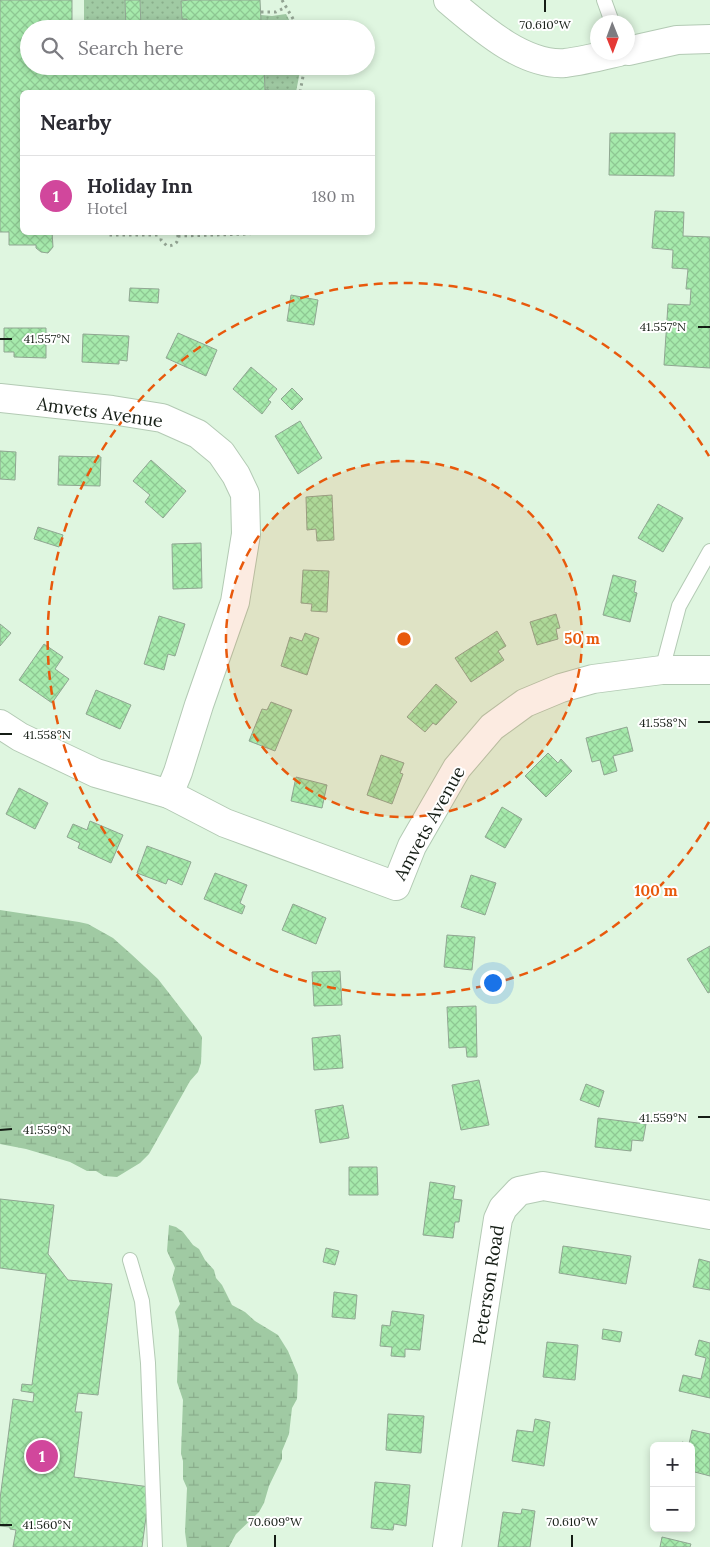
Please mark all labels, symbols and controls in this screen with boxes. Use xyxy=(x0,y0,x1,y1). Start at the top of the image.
north arrow xyxy=(590,15,635,60)
text: 70.610°W xyxy=(519,17,572,32)
search box xyxy=(20,20,375,75)
icon: search xyxy=(38,34,66,62)
text: Search here xyxy=(78,36,184,60)
text: Nearby xyxy=(40,109,111,136)
text: Holiday Inn xyxy=(87,174,193,198)
text: 1 xyxy=(53,186,59,206)
text: 180 m xyxy=(312,186,355,206)
text: Hotel xyxy=(87,198,128,218)
text: 41.557°N xyxy=(640,319,686,334)
text: 41.557°N xyxy=(24,331,70,346)
street label: Amvets Avenue xyxy=(35,392,165,432)
text: 50 m xyxy=(564,629,600,648)
centre of rings xyxy=(395,630,413,648)
text: 41.558°N xyxy=(639,715,687,730)
text: 41.558°N xyxy=(23,727,71,742)
street label: Amvets Avenue xyxy=(388,762,470,885)
text: 100 m xyxy=(635,881,678,900)
your location xyxy=(480,970,506,996)
text: 41.559°N xyxy=(639,1110,687,1125)
text: 41.559°N xyxy=(23,1122,71,1137)
street label: Peterson Road xyxy=(467,1223,509,1347)
pin: 1 xyxy=(26,1437,58,1475)
map controls xyxy=(650,1442,695,1532)
button: + xyxy=(650,1442,695,1487)
button: − xyxy=(650,1487,695,1532)
text: 70.609°W xyxy=(248,1514,303,1529)
text: 70.610°W xyxy=(546,1514,599,1529)
text: 41.560°N xyxy=(23,1517,71,1532)

